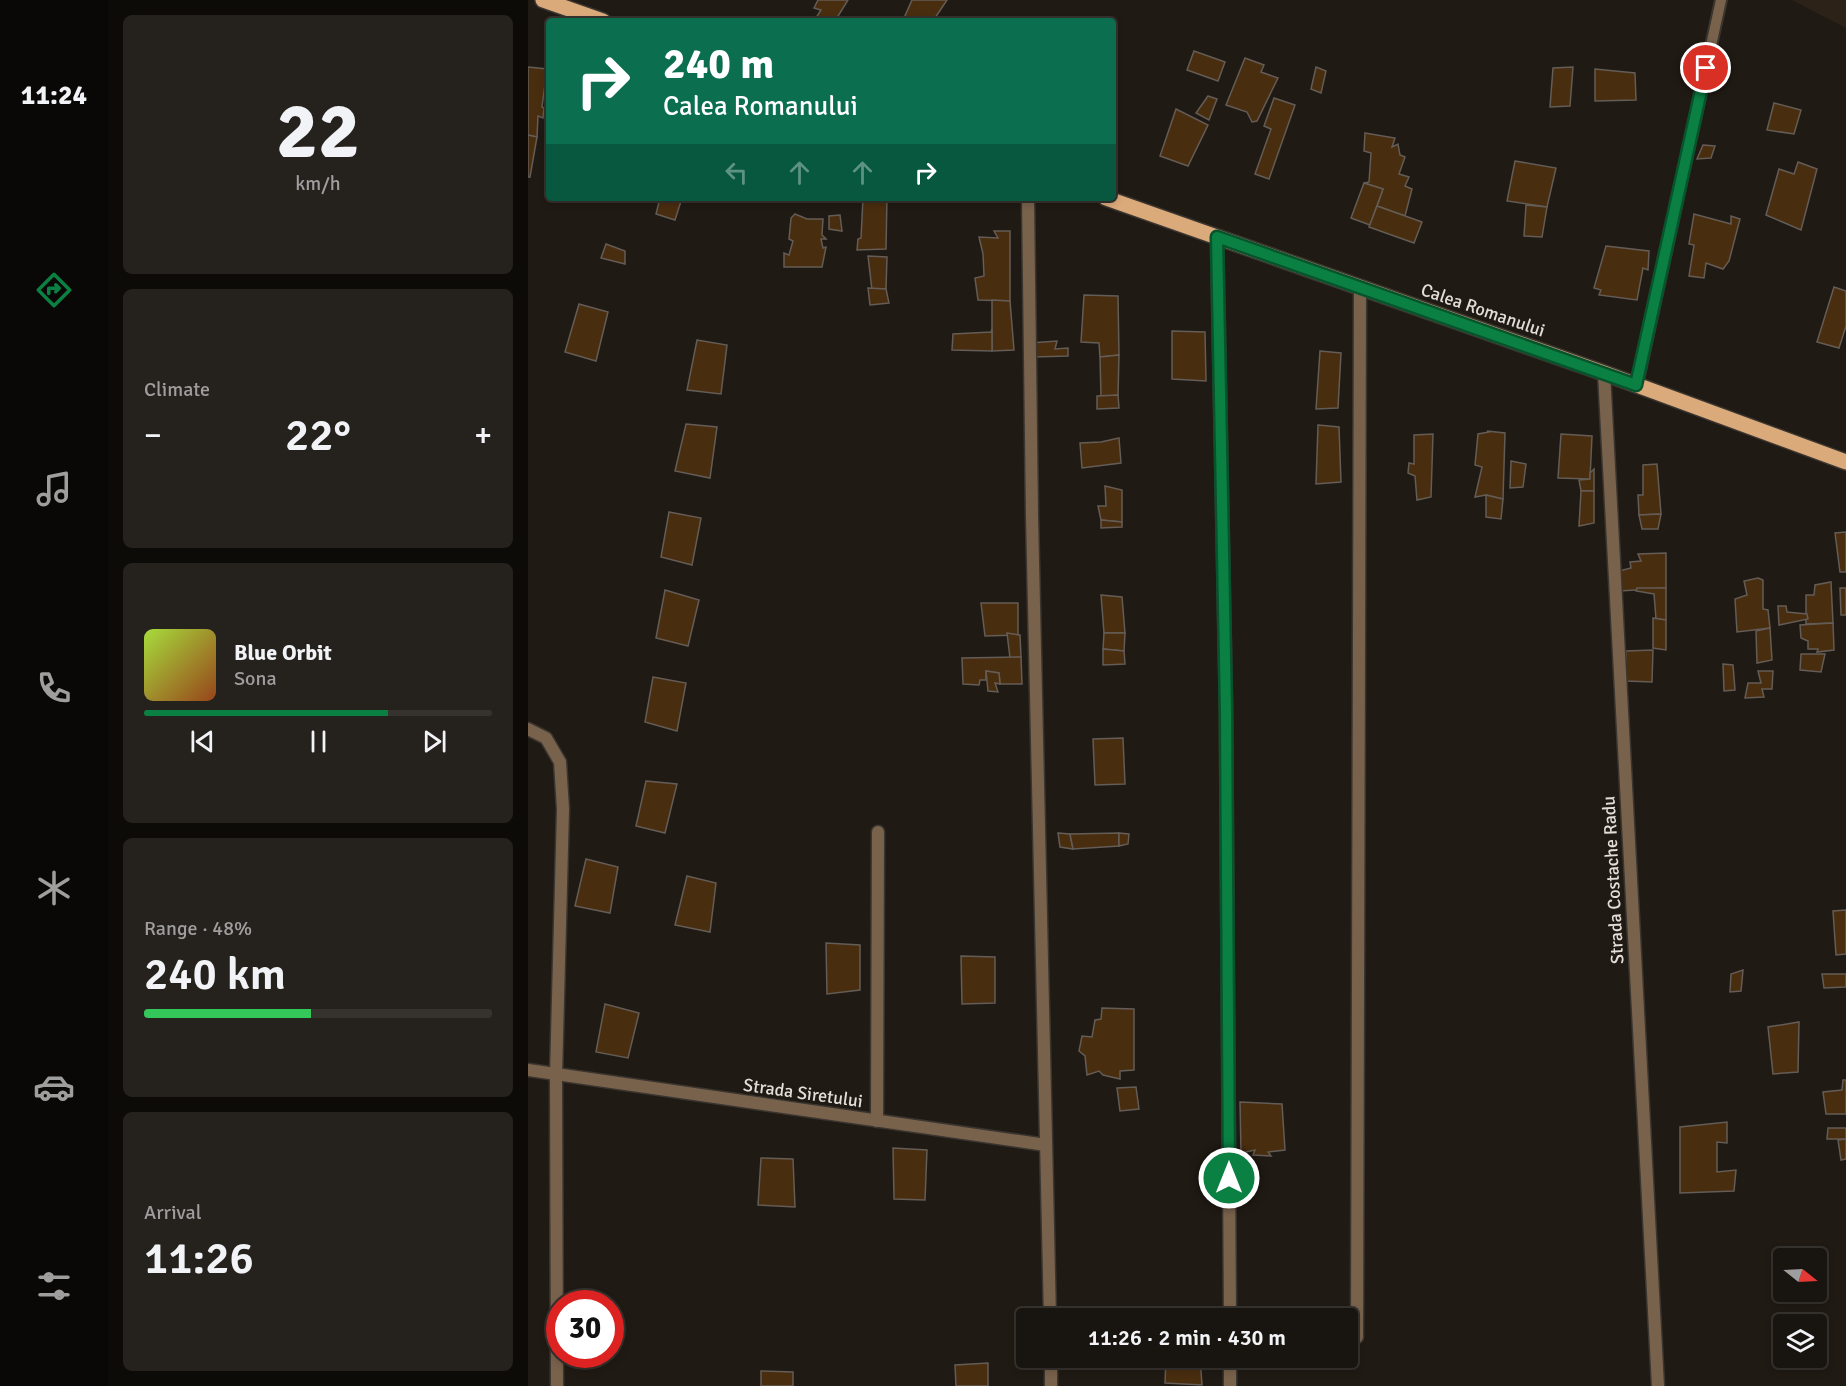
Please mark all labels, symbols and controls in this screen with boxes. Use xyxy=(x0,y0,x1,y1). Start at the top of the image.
text: 240 m xyxy=(663,39,774,90)
icon: right xyxy=(564,42,642,120)
pin xyxy=(1680,42,1731,93)
icon: arrive xyxy=(1689,51,1722,84)
text: 11:24 xyxy=(21,79,87,112)
text: 22 xyxy=(276,84,360,180)
text: Calea Romanului xyxy=(663,90,858,123)
icon: left xyxy=(720,156,753,189)
icon: ahead xyxy=(783,156,816,189)
icon: ahead xyxy=(846,156,879,189)
icon: right xyxy=(909,156,942,189)
text: km/h xyxy=(295,171,341,196)
icon: directions xyxy=(33,269,75,311)
street label: Calea Romanului xyxy=(1418,278,1548,342)
text: Climate xyxy=(144,377,210,402)
text: 22° xyxy=(285,408,351,463)
text: − xyxy=(144,415,162,456)
text: + xyxy=(474,415,492,456)
icon: music xyxy=(33,468,75,510)
text: Blue Orbit xyxy=(234,639,332,666)
text: Sona xyxy=(234,666,277,691)
icon: phone xyxy=(33,667,75,709)
icon: previous xyxy=(186,725,219,758)
icon: pause xyxy=(302,725,335,758)
icon: next xyxy=(418,725,451,758)
street label: Strada Costache Radu xyxy=(1598,795,1628,965)
icon: climate xyxy=(33,867,75,909)
text: Range · 48% xyxy=(144,916,252,941)
text: 240 km xyxy=(144,947,286,1002)
icon: car xyxy=(33,1066,75,1108)
street label: Strada Siretului xyxy=(742,1074,864,1112)
position arrow xyxy=(1197,1146,1261,1210)
text: Arrival xyxy=(144,1200,202,1225)
text: 11:26 xyxy=(144,1231,254,1286)
north arrow xyxy=(1773,1248,1827,1302)
map controls xyxy=(1773,1248,1827,1368)
icon: filters xyxy=(33,1265,75,1307)
speed limit sign: 30 xyxy=(546,1290,624,1368)
button: layers xyxy=(1773,1314,1827,1368)
text: 11:26 · 2 min · 430 m xyxy=(1088,1324,1286,1351)

